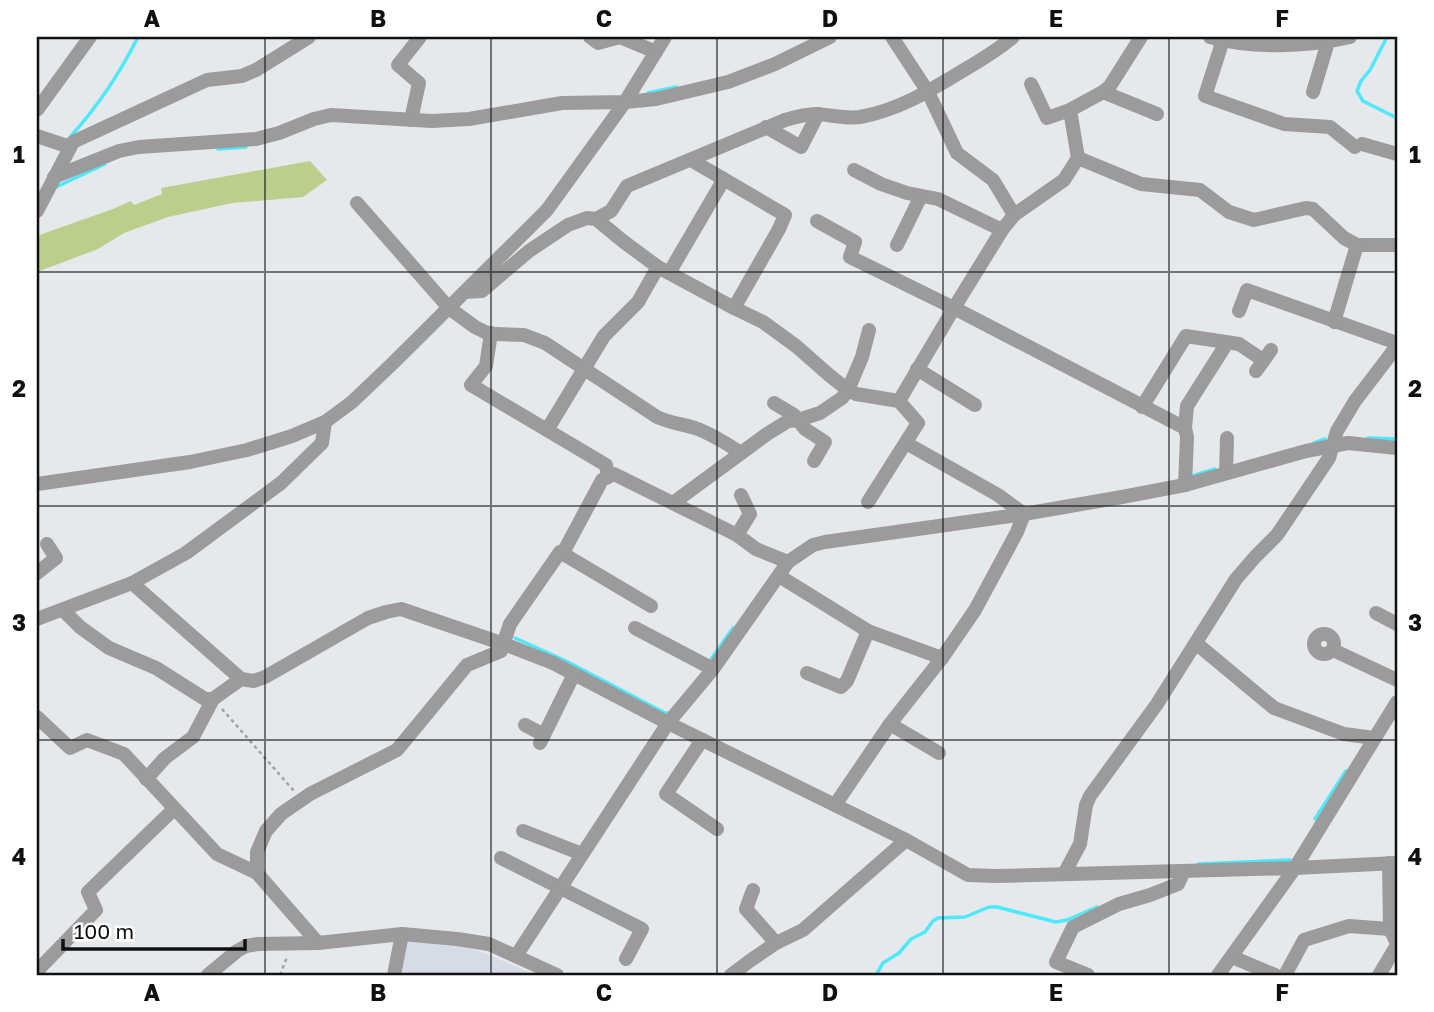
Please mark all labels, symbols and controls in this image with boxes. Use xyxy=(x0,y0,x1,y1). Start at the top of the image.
text: A xyxy=(144,4,161,32)
text: B xyxy=(370,4,386,32)
text: C xyxy=(596,4,612,32)
text: D xyxy=(822,4,838,32)
text: E xyxy=(1049,4,1063,32)
text: F xyxy=(1275,4,1289,32)
text: 1 xyxy=(13,140,25,168)
text: 1 xyxy=(1409,140,1421,168)
text: 2 xyxy=(12,374,26,402)
text: 2 xyxy=(1408,374,1422,402)
text: 3 xyxy=(12,608,26,636)
text: 3 xyxy=(1408,608,1422,636)
text: 4 xyxy=(12,842,26,870)
text: 4 xyxy=(1408,842,1422,870)
scale bar xyxy=(63,907,245,951)
text: 100 m xyxy=(74,918,134,944)
text: A xyxy=(144,978,161,1006)
text: B xyxy=(370,978,386,1006)
text: C xyxy=(596,978,612,1006)
text: D xyxy=(822,978,838,1006)
text: E xyxy=(1049,978,1063,1006)
text: F xyxy=(1275,978,1289,1006)

